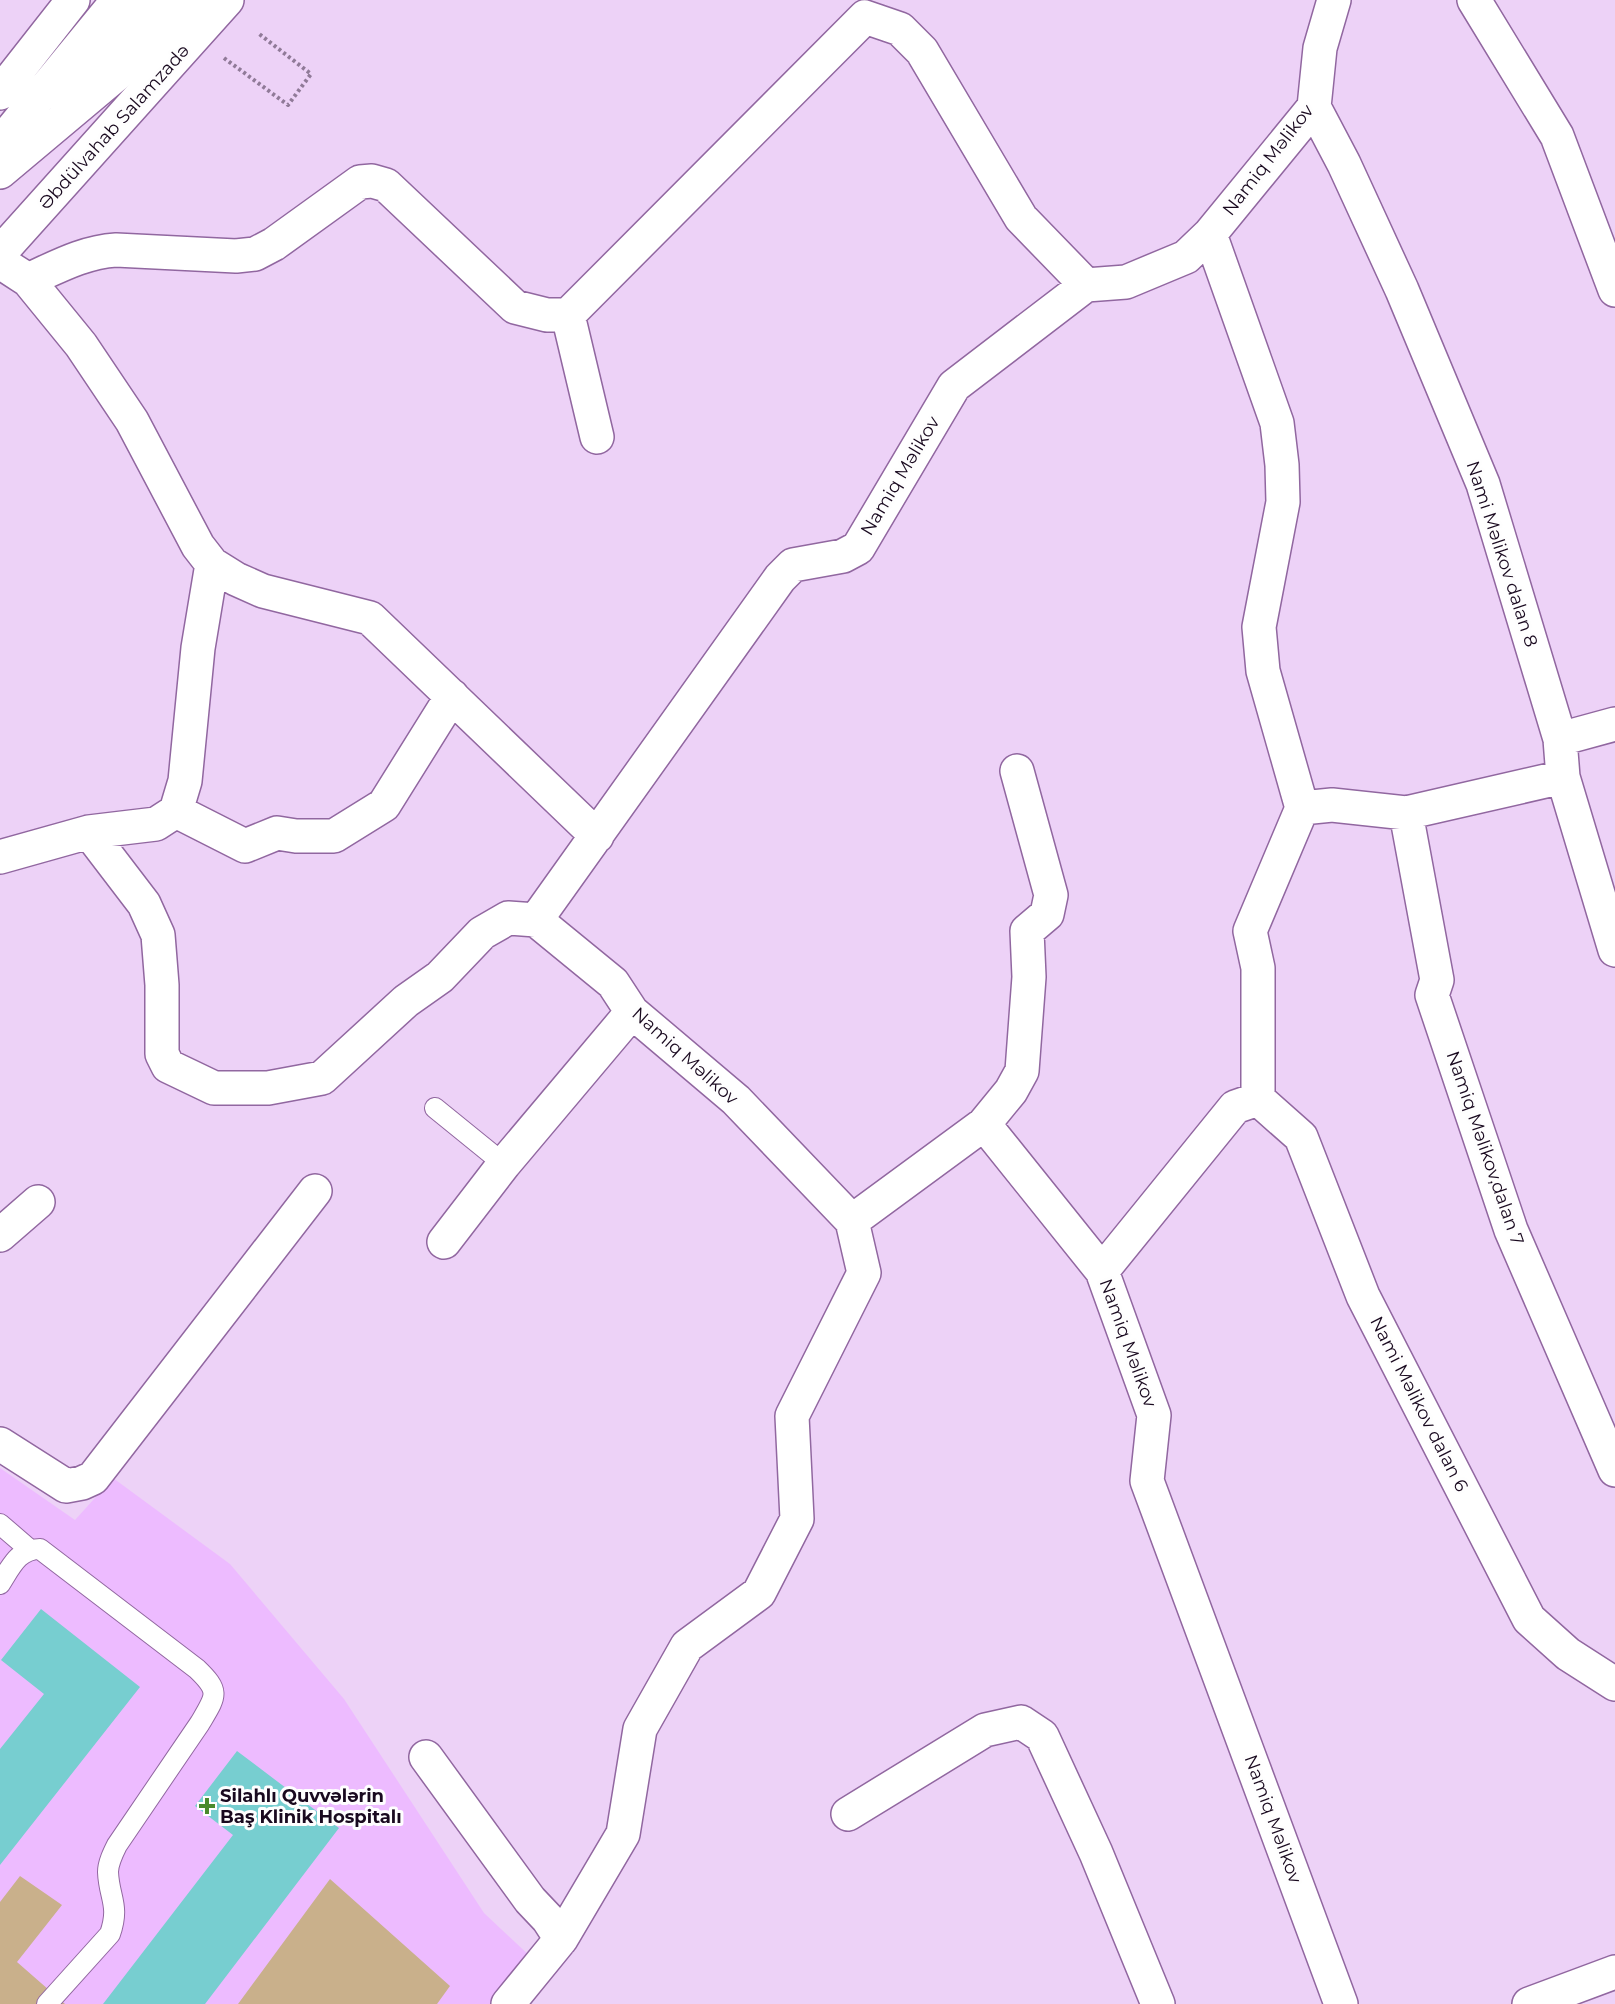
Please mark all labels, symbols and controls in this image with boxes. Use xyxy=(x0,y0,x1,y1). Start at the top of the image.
street label: Əbdülvahab Salamzadə xyxy=(34,40,194,214)
street label: Namiq Məlikov xyxy=(1218,100,1318,220)
street label: Namiq Məlikov xyxy=(856,412,944,540)
street label: Nami Məlikov dalan 8 xyxy=(1462,458,1542,650)
street label: Namiq Məlikov xyxy=(627,1003,743,1110)
street label: Namiq Məlikov,dalan 7 xyxy=(1441,1048,1529,1248)
street label: Namiq Məlikov xyxy=(1095,1276,1162,1410)
street label: Nami Məlikov dalan 6 xyxy=(1365,1313,1473,1495)
street label: Namiq Məlikov xyxy=(1240,1752,1307,1886)
place label: Silahlı Quvvələrin Baş Klinik Hospitalı xyxy=(220,1785,402,1828)
marker: Silahlı Quvvələrin Baş Klinik Hospitalı xyxy=(198,1797,216,1815)

